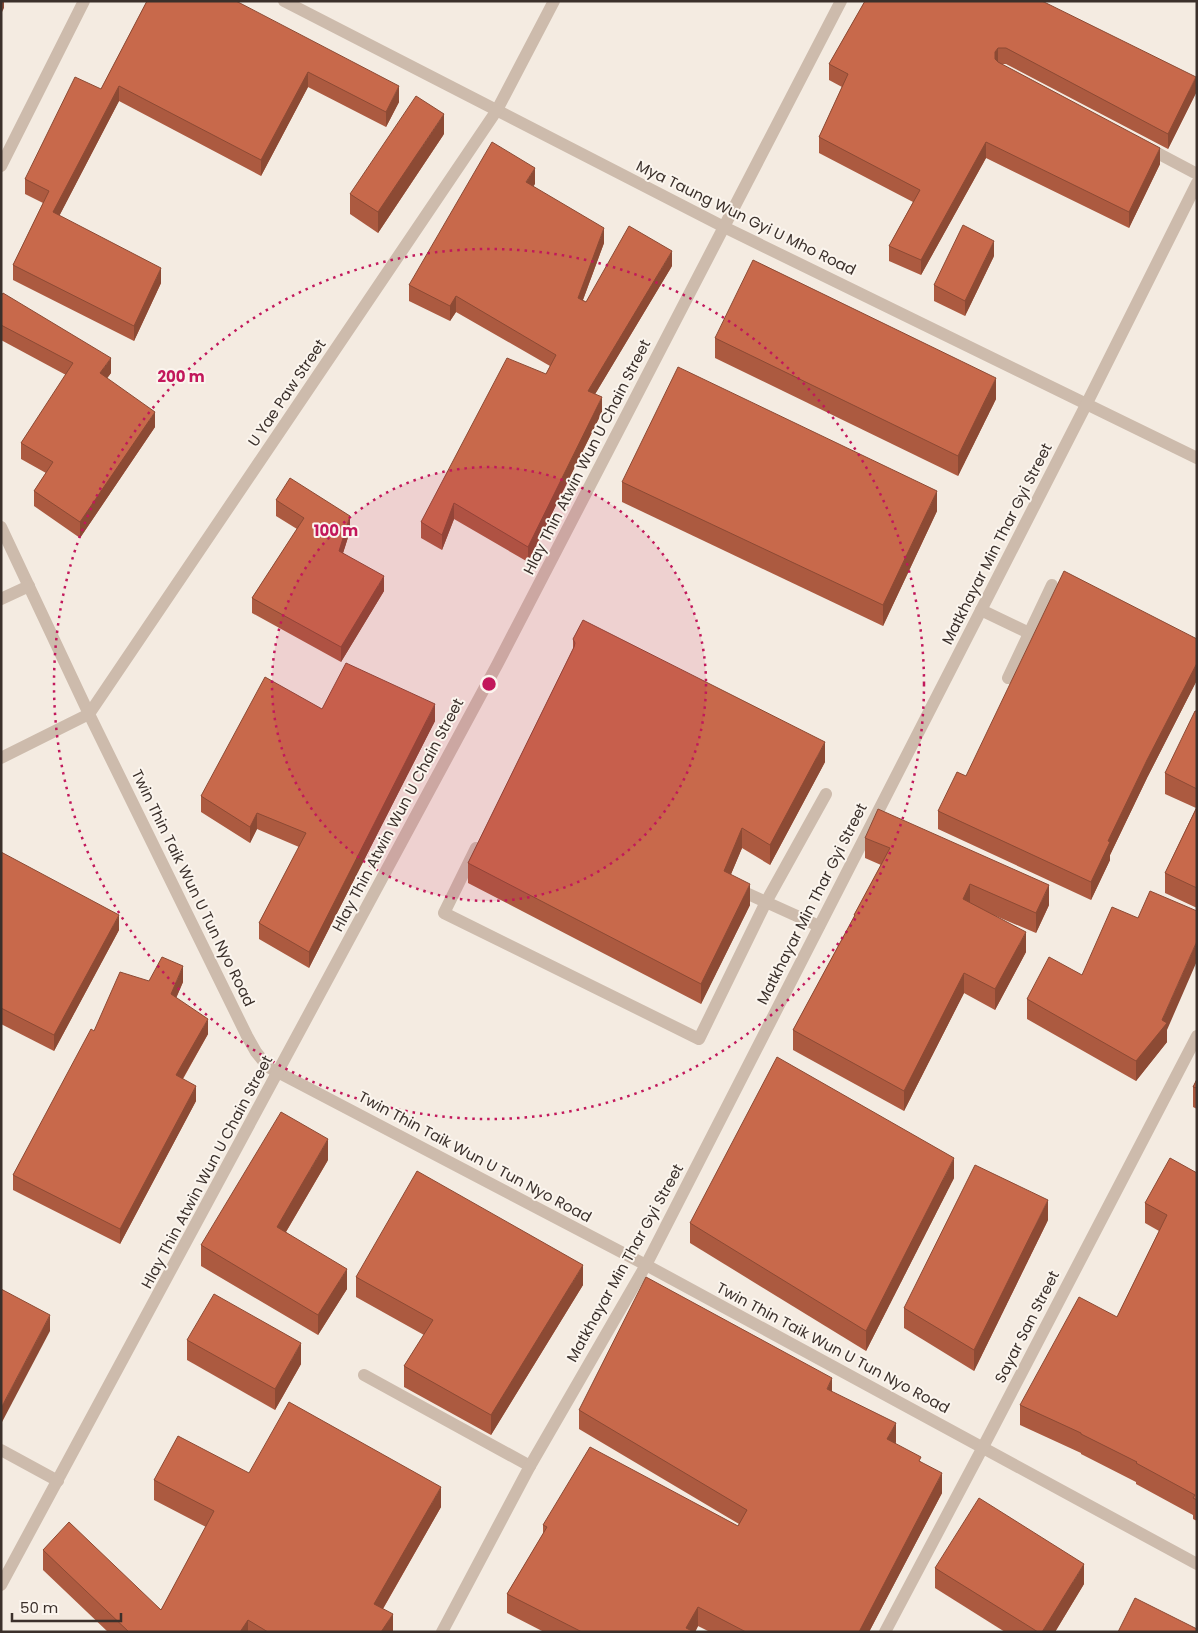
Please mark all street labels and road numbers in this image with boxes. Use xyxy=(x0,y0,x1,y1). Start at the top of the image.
street label: Mya Taung Wun Gyi U Mho Road xyxy=(633,155,860,280)
street label: U Yae Paw Street xyxy=(243,335,330,451)
street label: Hlay Thin Atwin Wun U Chain Street xyxy=(518,336,655,578)
street label: Matkhayar Min Thar Gyi Street xyxy=(936,439,1057,648)
street label: Hlay Thin Atwin Wun U Chain Street xyxy=(327,694,468,935)
street label: Twin Thin Taik Wun U Tun Nyo Road xyxy=(127,766,260,1010)
street label: Matkhayar Min Thar Gyi Street xyxy=(751,799,872,1008)
street label: Hlay Thin Atwin Wun U Chain Street xyxy=(136,1051,277,1292)
street label: Twin Thin Taik Wun U Tun Nyo Road xyxy=(355,1086,596,1227)
street label: Matkhayar Min Thar Gyi Street xyxy=(561,1160,688,1366)
street label: Sayar San Street xyxy=(989,1267,1064,1387)
street label: Twin Thin Taik Wun U Tun Nyo Road xyxy=(713,1277,954,1418)

